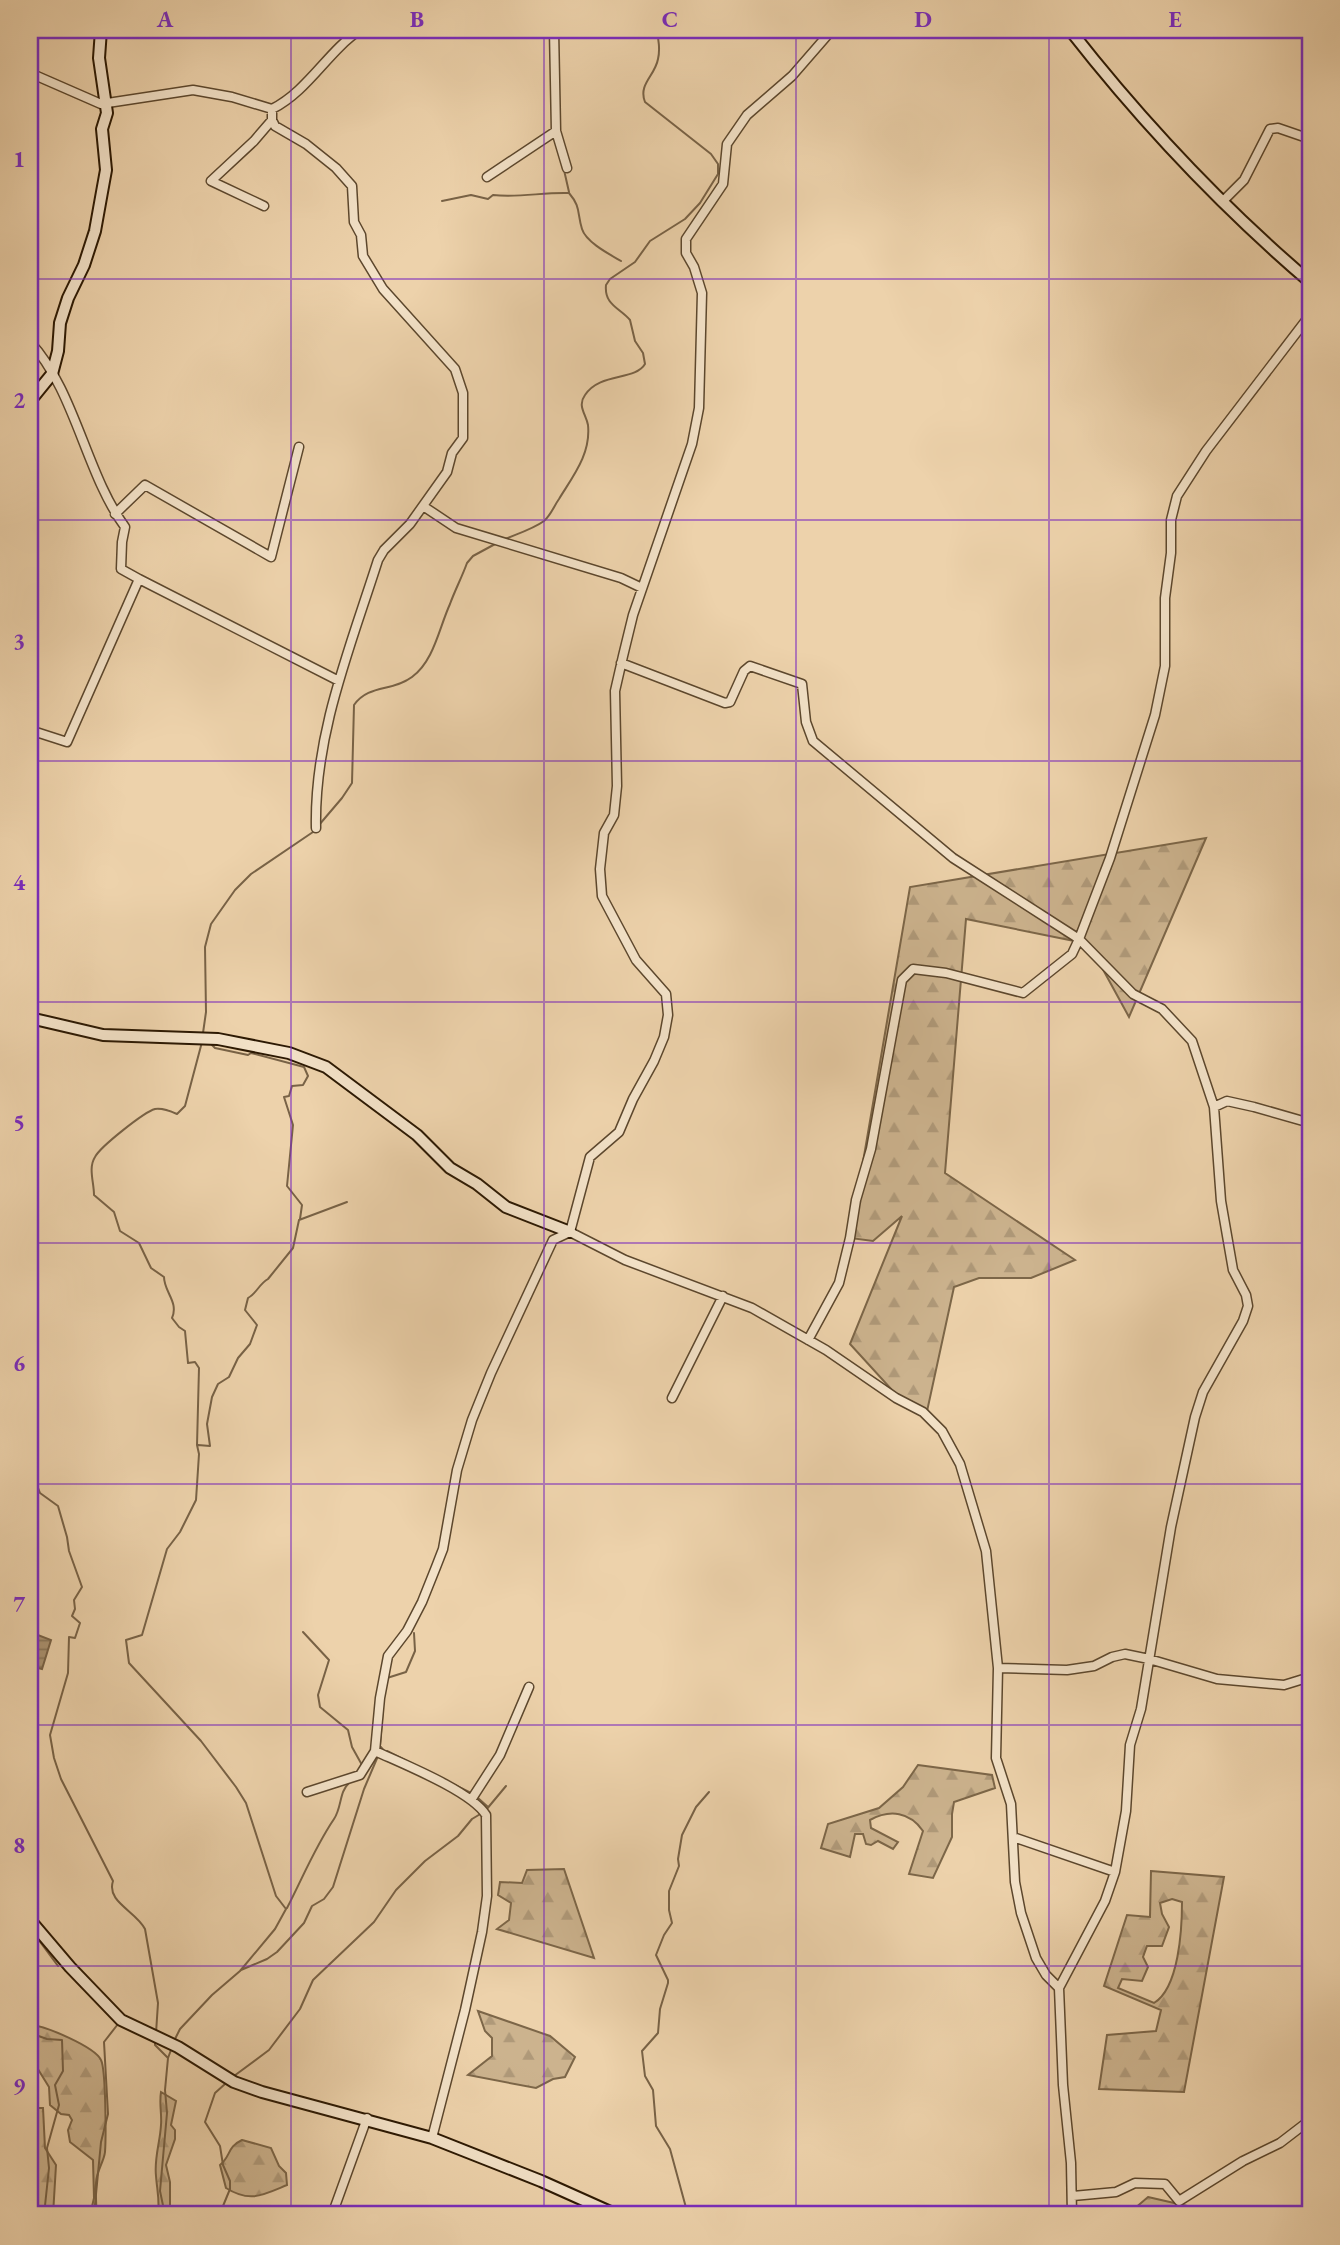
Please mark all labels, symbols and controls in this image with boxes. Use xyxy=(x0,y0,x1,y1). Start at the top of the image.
text: A xyxy=(156,4,174,34)
text: B xyxy=(410,4,424,34)
text: C xyxy=(662,4,678,34)
text: D xyxy=(914,4,932,34)
text: E xyxy=(1168,4,1182,34)
text: 1 xyxy=(13,144,25,174)
text: 2 xyxy=(13,385,25,415)
text: 3 xyxy=(13,626,25,656)
text: 4 xyxy=(13,867,26,897)
text: 5 xyxy=(13,1107,25,1137)
text: 6 xyxy=(13,1348,25,1378)
text: 7 xyxy=(13,1589,26,1619)
text: 8 xyxy=(13,1830,25,1860)
text: 9 xyxy=(13,2071,25,2101)

